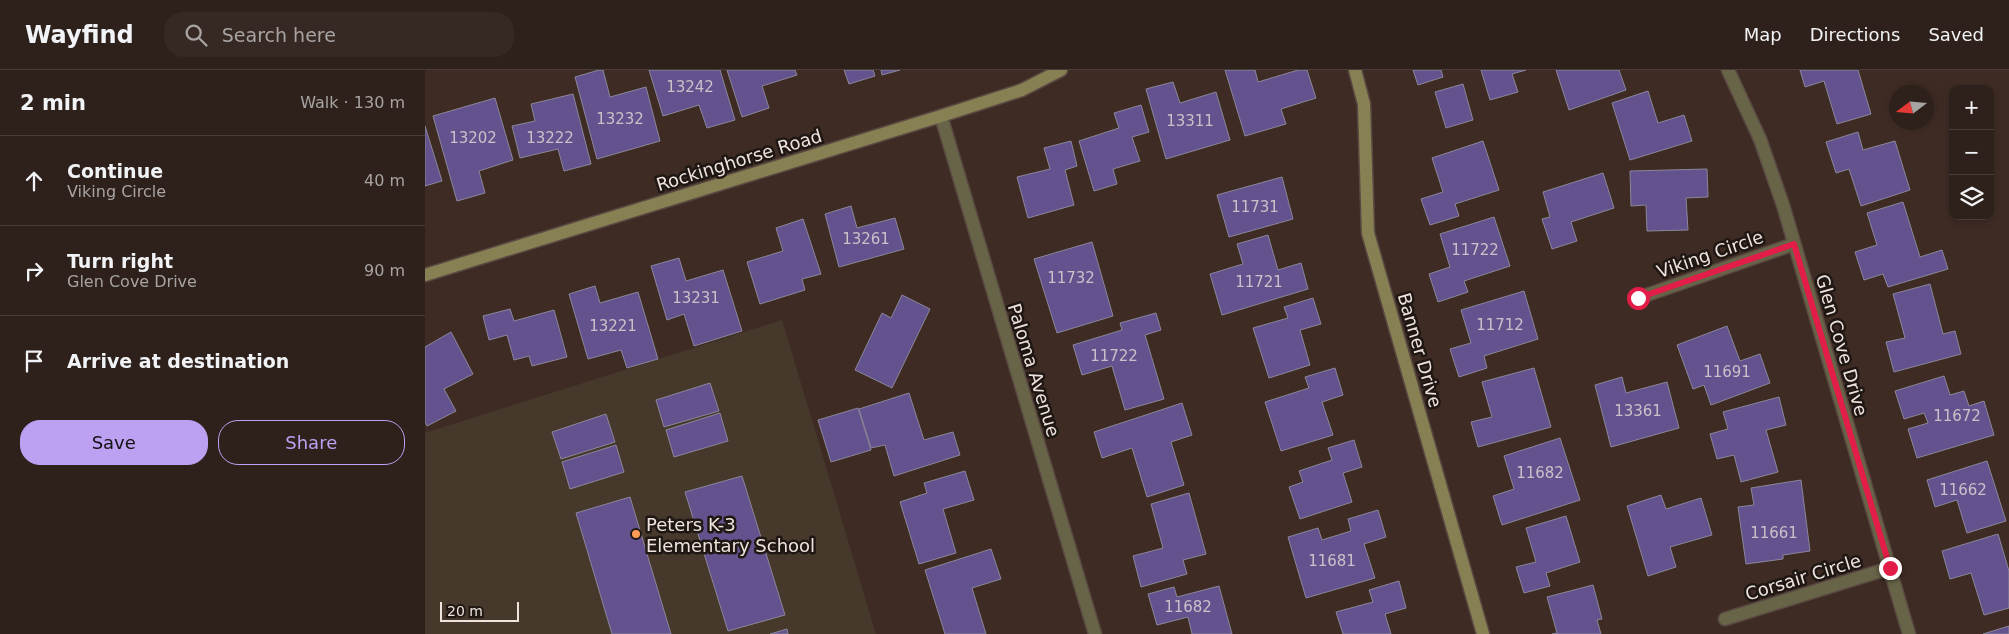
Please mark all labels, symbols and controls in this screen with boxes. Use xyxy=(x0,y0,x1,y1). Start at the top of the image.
search box xyxy=(164,12,514,57)
text: Wayfind xyxy=(25,21,134,49)
icon: search xyxy=(182,21,210,49)
text: Search here xyxy=(222,24,336,46)
text: Map xyxy=(1744,24,1782,45)
text: Directions xyxy=(1810,24,1900,45)
text: Saved xyxy=(1928,24,1984,45)
house number: 13242 xyxy=(666,78,714,96)
north arrow xyxy=(1889,85,1934,130)
map controls xyxy=(1949,85,1994,220)
button: + xyxy=(1949,85,1994,130)
text: 2 min xyxy=(20,91,86,115)
text: Walk · 130 m xyxy=(300,93,405,112)
house number: 13232 xyxy=(596,110,644,128)
house number: 13311 xyxy=(1166,112,1214,130)
street label: Rockinghorse Road xyxy=(654,125,824,195)
house number: 13202 xyxy=(449,129,497,147)
house number: 13222 xyxy=(526,129,574,147)
button: − xyxy=(1949,130,1994,175)
text: Continue xyxy=(67,160,163,182)
icon: ahead xyxy=(20,167,48,195)
text: 40 m xyxy=(364,171,405,190)
button: layers xyxy=(1949,175,1994,220)
text: Viking Circle xyxy=(67,182,166,201)
house number: 11731 xyxy=(1231,198,1279,216)
street label: Viking Circle xyxy=(1654,226,1766,282)
house number: 13261 xyxy=(842,230,890,248)
house number: 11722 xyxy=(1451,241,1499,259)
text: Turn right xyxy=(67,250,173,272)
icon: right xyxy=(20,257,48,285)
text: 90 m xyxy=(364,261,405,280)
house number: 11732 xyxy=(1047,269,1095,287)
text: Glen Cove Drive xyxy=(67,272,197,291)
street label: Glen Cove Drive xyxy=(1812,272,1872,418)
house number: 11721 xyxy=(1235,273,1283,291)
route start xyxy=(1627,287,1650,310)
house number: 13231 xyxy=(672,289,720,307)
street label: Banner Drive xyxy=(1394,290,1446,410)
street label: Paloma Avenue xyxy=(1004,301,1064,439)
house number: 11712 xyxy=(1476,316,1524,334)
house number: 13221 xyxy=(589,317,637,335)
icon: arrive xyxy=(20,347,48,375)
house number: 11722 xyxy=(1090,347,1138,365)
text: Arrive at destination xyxy=(67,350,289,372)
house number: 11691 xyxy=(1703,363,1751,381)
house number: 13361 xyxy=(1614,402,1662,420)
house number: 11672 xyxy=(1933,407,1981,425)
button: Save xyxy=(20,420,208,465)
button: Share xyxy=(218,420,405,465)
house number: 11682 xyxy=(1516,464,1564,482)
house number: 11662 xyxy=(1939,481,1987,499)
place label: Peters K-3 Elementary School xyxy=(646,514,815,556)
house number: 11661 xyxy=(1750,524,1798,542)
marker: Peters K-3 Elementary School xyxy=(630,528,642,540)
street label: Corsair Circle xyxy=(1743,549,1863,605)
house number: 11681 xyxy=(1308,552,1356,570)
route end xyxy=(1879,557,1902,580)
house number: 11682 xyxy=(1164,598,1212,616)
scale bar xyxy=(440,599,519,622)
text: 20 m xyxy=(447,603,483,619)

